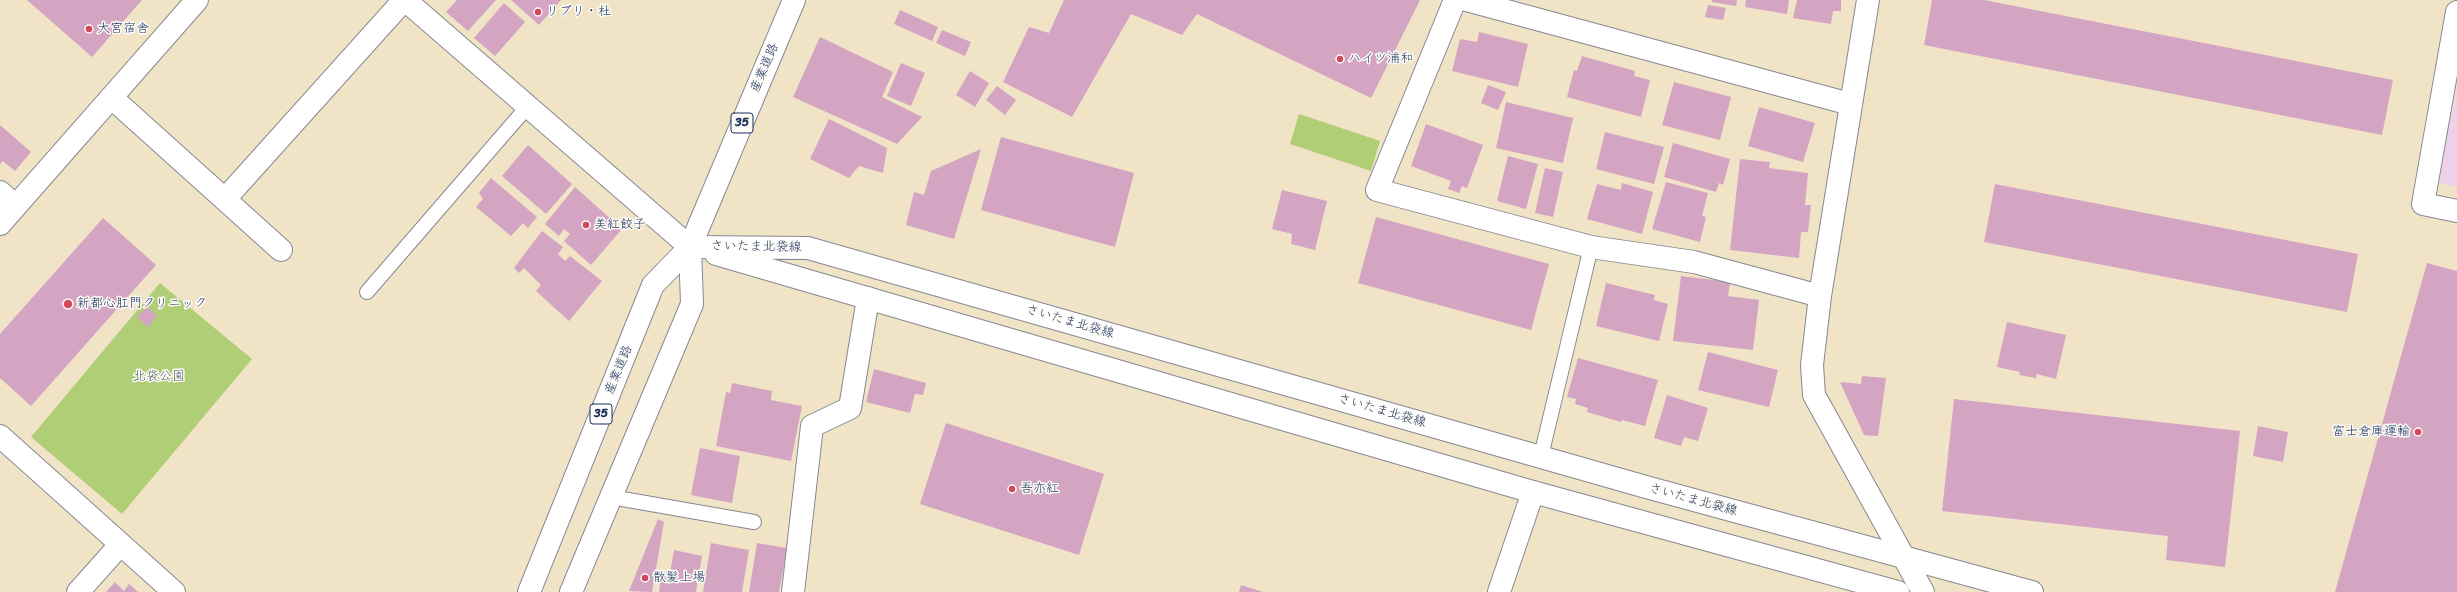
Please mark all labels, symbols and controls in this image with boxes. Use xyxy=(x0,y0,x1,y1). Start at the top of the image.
place label: リブリ・杜 xyxy=(546,4,611,20)
marker: リブリ・杜 xyxy=(533,7,543,17)
place label: 大宮宿舎 xyxy=(97,21,149,37)
marker: 大宮宿舎 xyxy=(84,24,94,34)
street label: 産業道路 xyxy=(748,41,782,95)
place label: ハイツ浦和 xyxy=(1348,51,1413,67)
marker: ハイツ浦和 xyxy=(1335,54,1345,64)
road number: 35 xyxy=(731,113,753,133)
place label: 美紅餃子 xyxy=(594,217,646,233)
marker: 美紅餃子 xyxy=(581,220,591,230)
street label: さいたま北袋線 xyxy=(710,238,802,256)
place label: 新都心肛門クリニック xyxy=(77,296,207,312)
marker: 新都心肛門クリニック xyxy=(62,298,74,310)
street label: さいたま北袋線 xyxy=(1024,302,1116,342)
street label: 産業道路 xyxy=(602,343,636,397)
park label: 北袋公園 xyxy=(133,369,185,385)
street label: さいたま北袋線 xyxy=(1336,391,1428,431)
road number: 35 xyxy=(590,404,612,424)
place label: 富士倉庫運輸 xyxy=(2332,424,2410,440)
marker: 富士倉庫運輸 xyxy=(2413,427,2423,437)
place label: 吾亦紅 xyxy=(1020,481,1059,497)
street label: さいたま北袋線 xyxy=(1647,481,1739,519)
marker: 吾亦紅 xyxy=(1007,484,1017,494)
place label: 散髪上場 xyxy=(653,570,705,586)
marker: 散髪上場 xyxy=(640,573,650,583)

